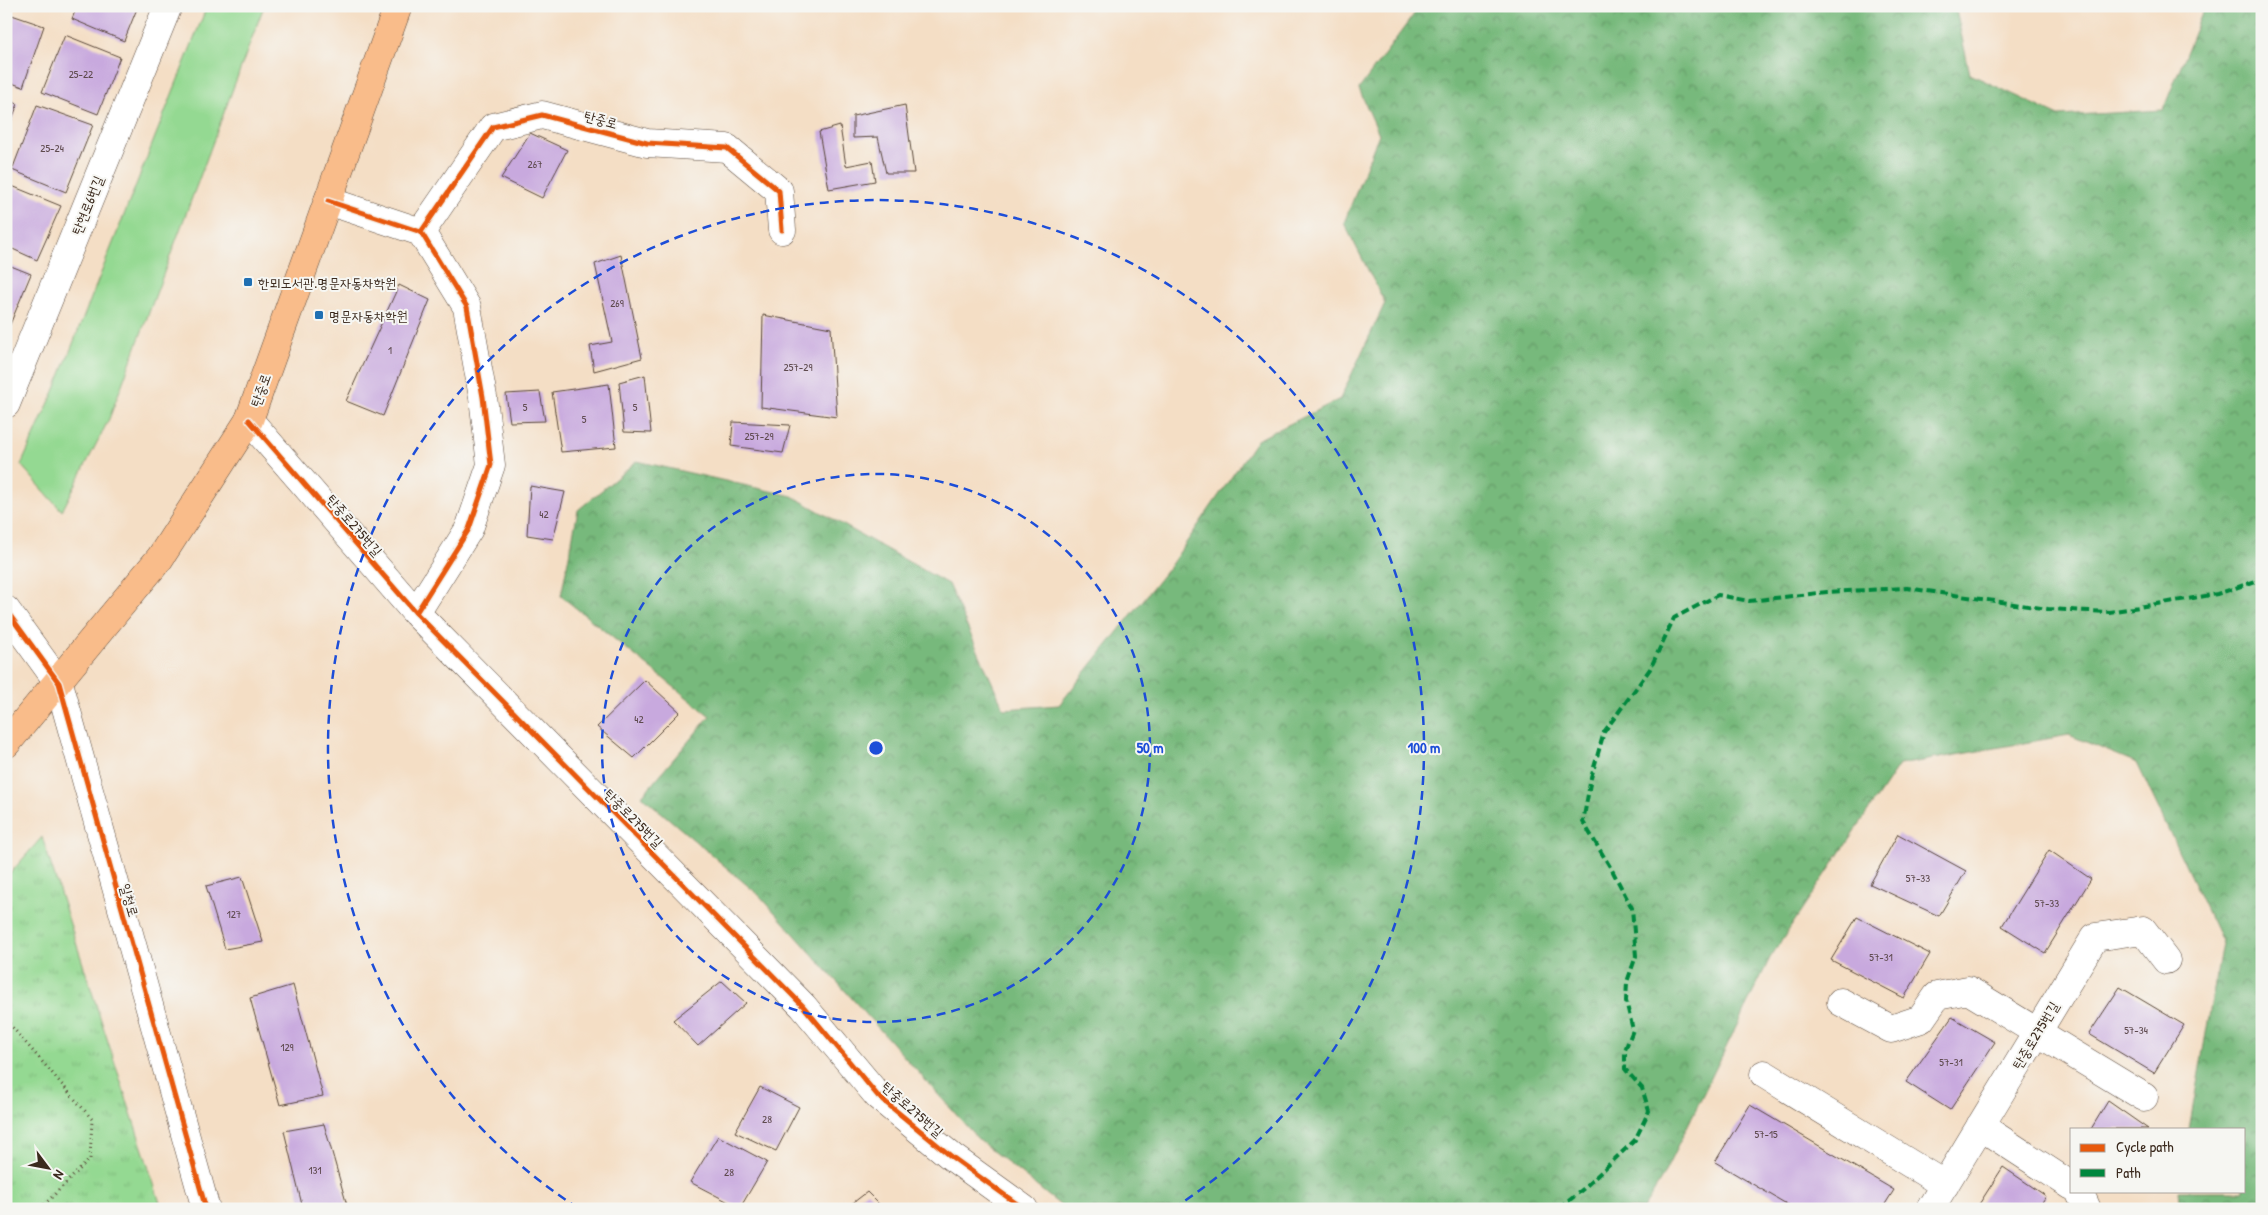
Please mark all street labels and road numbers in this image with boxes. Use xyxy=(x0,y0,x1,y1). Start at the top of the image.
street label: 탄중로 xyxy=(582,105,620,133)
street label: 탄현로6번길 xyxy=(67,172,108,237)
street label: 탄중로 xyxy=(245,371,275,409)
street label: 탄중로275번길 xyxy=(323,490,387,560)
street label: 탄중로275번길 xyxy=(601,785,668,852)
street label: 일청로 xyxy=(116,881,144,919)
street label: 탄중로275번길 xyxy=(2007,997,2063,1072)
street label: 탄중로275번길 xyxy=(878,1077,948,1141)

